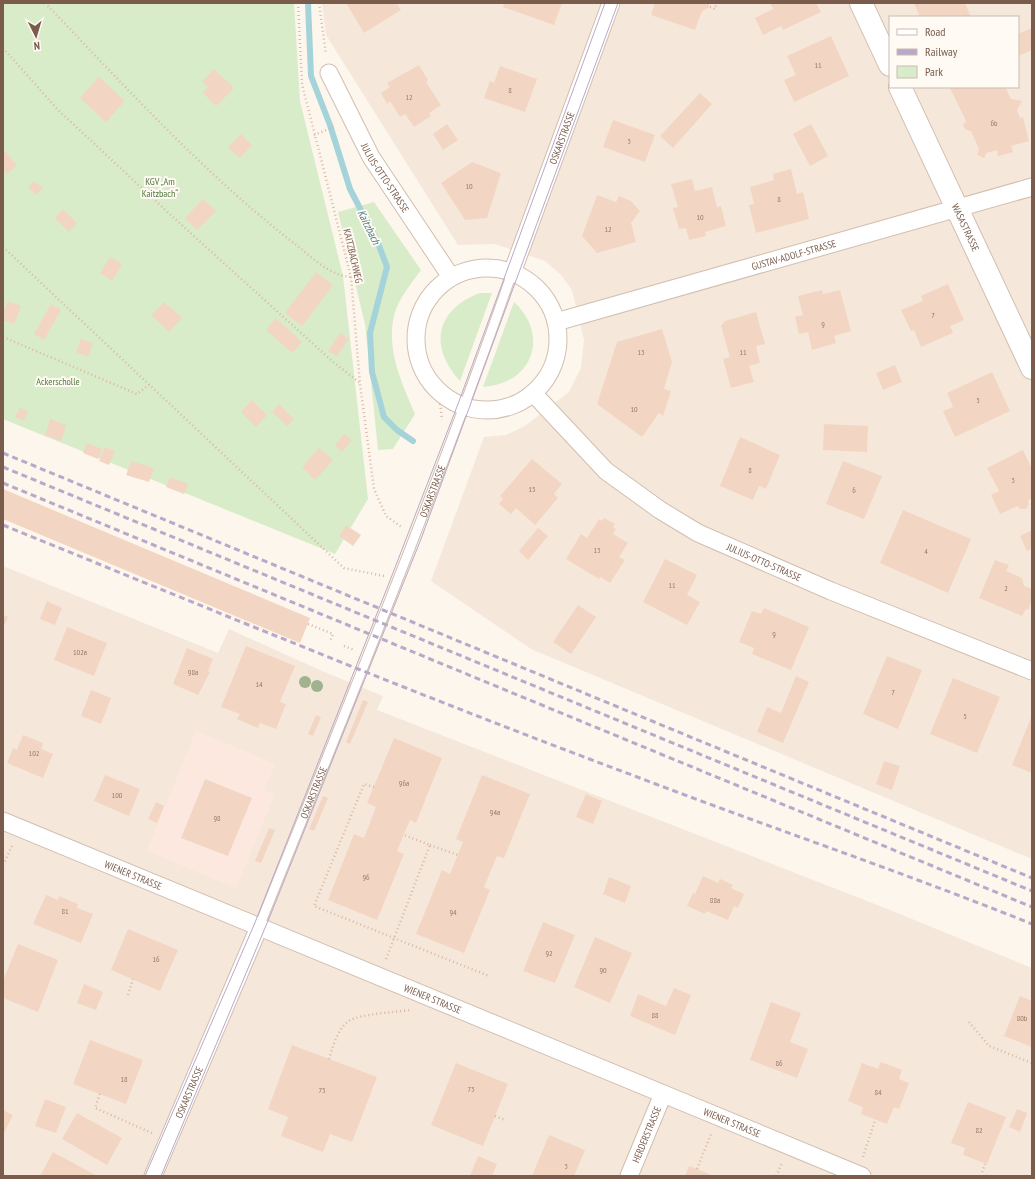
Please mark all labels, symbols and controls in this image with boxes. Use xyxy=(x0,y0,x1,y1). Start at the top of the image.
north arrow xyxy=(16,16,56,56)
legend xyxy=(889,16,1019,88)
text: Road xyxy=(925,24,945,39)
text: N xyxy=(33,39,40,53)
text: Railway xyxy=(925,44,958,59)
house number: 11 xyxy=(814,60,822,70)
text: Park xyxy=(925,64,943,79)
house number: 8 xyxy=(508,85,512,95)
house number: 12 xyxy=(405,92,413,102)
street label: OSKARSTRASSE xyxy=(546,110,577,166)
house number: 6b xyxy=(990,118,998,128)
house number: 3 xyxy=(627,136,631,146)
street label: JULIUS-OTTO-STRASSE xyxy=(358,140,412,215)
park label: KGV „Am Kaitzbach“ xyxy=(142,175,178,200)
house number: 10 xyxy=(465,181,473,191)
house number: 8 xyxy=(777,194,781,204)
street label: WASASTRASSE xyxy=(949,201,983,253)
water label: Kaitzbach xyxy=(355,207,384,248)
house number: 10 xyxy=(696,212,704,222)
house number: 12 xyxy=(604,224,612,234)
street label: KAITZBACHWEG xyxy=(340,228,366,285)
street label: GUSTAV-ADOLF-STRASSE xyxy=(750,236,837,273)
house number: 7 xyxy=(931,310,935,320)
house number: 9 xyxy=(821,319,825,329)
house number: 13 xyxy=(637,347,645,357)
house number: 11 xyxy=(739,347,747,357)
park label: Ackerscholle xyxy=(36,375,80,388)
house number: 5 xyxy=(976,395,980,405)
house number: 10 xyxy=(630,404,638,414)
street label: OSKARSTRASSE xyxy=(416,463,448,519)
house number: 8 xyxy=(748,465,752,475)
house number: 3 xyxy=(1011,475,1015,485)
house number: 15 xyxy=(528,484,536,494)
house number: 6 xyxy=(852,485,856,495)
street label: JULIUS-OTTO-STRASSE xyxy=(724,540,803,584)
house number: 13 xyxy=(593,545,601,555)
house number: 4 xyxy=(924,546,928,556)
house number: 11 xyxy=(668,580,676,590)
house number: 2 xyxy=(1004,583,1008,593)
house number: 9 xyxy=(772,629,776,639)
house number: 102a xyxy=(73,647,87,657)
house number: 98a xyxy=(188,667,198,677)
house number: 14 xyxy=(255,679,263,689)
house number: 7 xyxy=(891,687,895,697)
house number: 5 xyxy=(963,711,967,721)
house number: 102 xyxy=(29,748,40,758)
street label: OSKARSTRASSE xyxy=(297,765,329,820)
house number: 96a xyxy=(399,778,409,788)
house number: 100 xyxy=(112,790,123,800)
house number: 94a xyxy=(490,807,500,817)
house number: 98 xyxy=(213,813,221,823)
street label: WIENER STRASSE xyxy=(103,857,164,892)
house number: 96 xyxy=(362,872,370,882)
house number: 88a xyxy=(710,895,720,905)
house number: 81 xyxy=(61,906,69,916)
house number: 94 xyxy=(449,907,457,917)
house number: 92 xyxy=(545,948,553,958)
house number: 16 xyxy=(152,954,160,964)
house number: 90 xyxy=(599,965,607,975)
street label: WIENER STRASSE xyxy=(402,981,463,1016)
house number: 88 xyxy=(651,1010,659,1020)
house number: 80b xyxy=(1017,1013,1028,1023)
house number: 86 xyxy=(775,1058,783,1068)
street label: OSKARSTRASSE xyxy=(172,1064,205,1120)
house number: 18 xyxy=(120,1074,128,1084)
house number: 73 xyxy=(467,1084,475,1094)
house number: 75 xyxy=(318,1085,326,1095)
house number: 84 xyxy=(874,1087,882,1097)
street label: HERDERSTRASSE xyxy=(629,1104,664,1165)
street label: WIENER STRASSE xyxy=(702,1105,763,1140)
house number: 82 xyxy=(975,1125,983,1135)
house number: 3 xyxy=(564,1161,568,1171)

